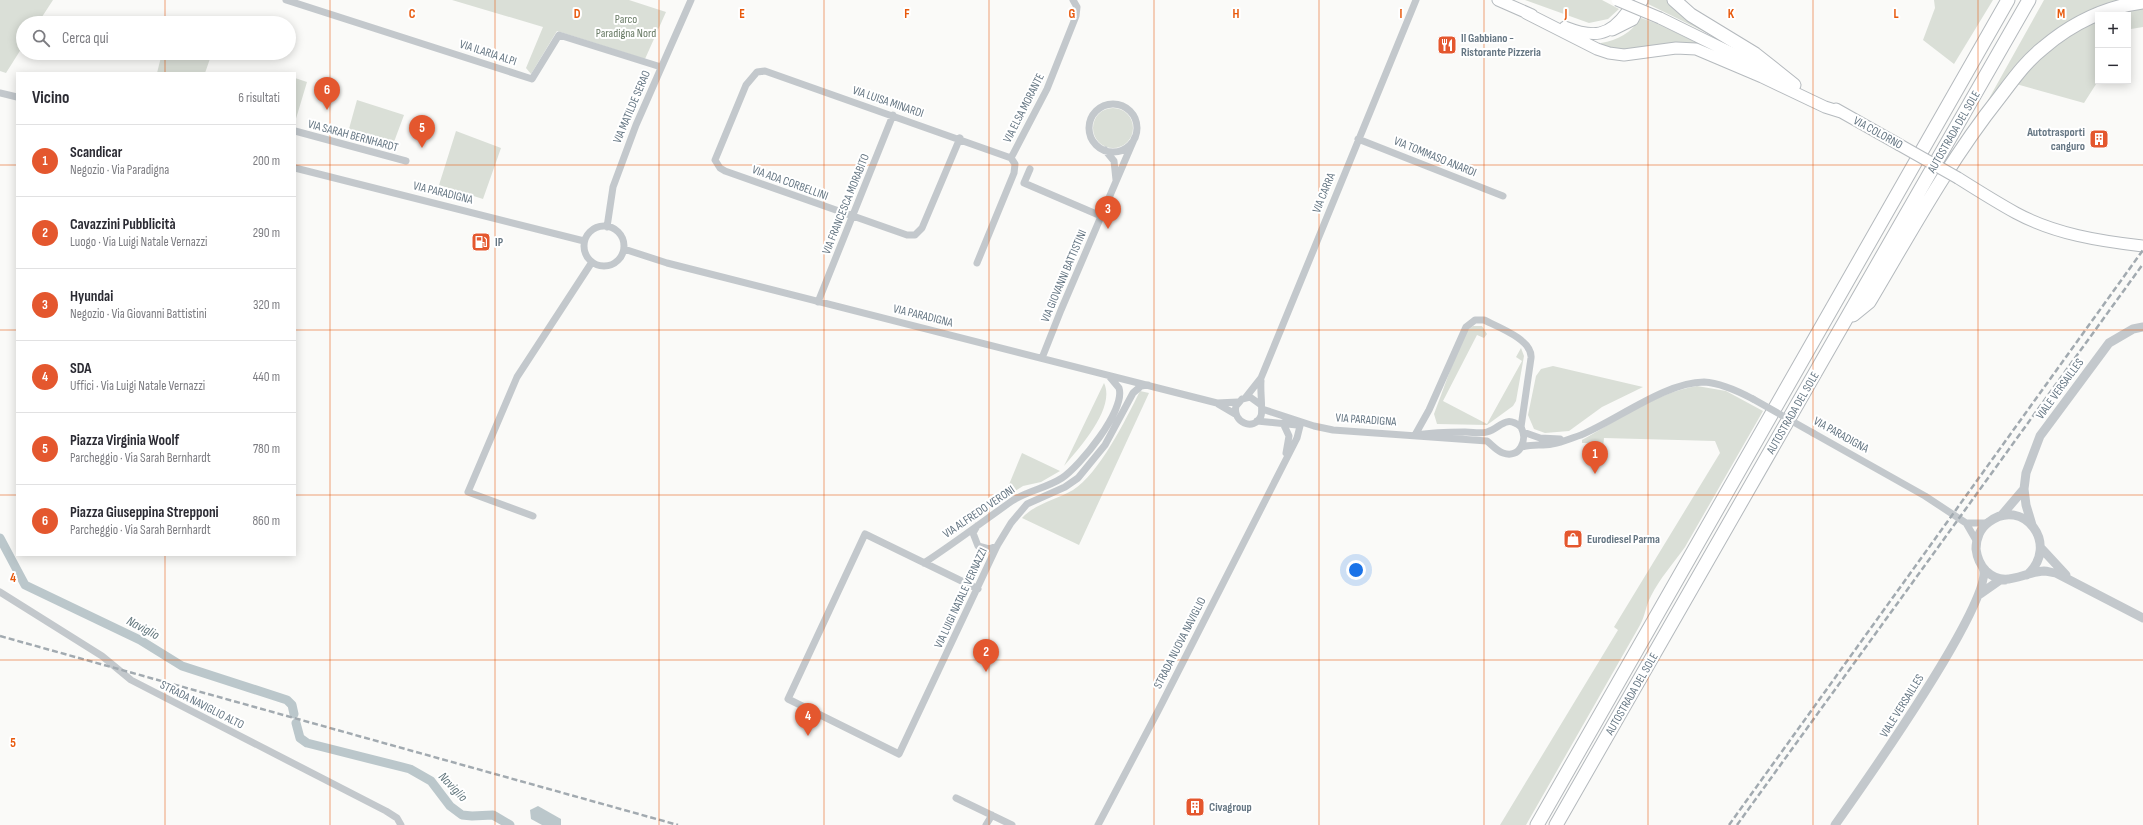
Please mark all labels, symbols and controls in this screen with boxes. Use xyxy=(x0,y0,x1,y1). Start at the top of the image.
text: C xyxy=(409,6,416,22)
text: D xyxy=(574,6,581,22)
text: E xyxy=(739,6,745,22)
text: F xyxy=(904,6,910,22)
text: G xyxy=(1069,6,1076,22)
text: H xyxy=(1233,6,1240,22)
text: I xyxy=(1400,6,1403,22)
text: J xyxy=(1564,6,1568,22)
text: K xyxy=(1728,6,1735,22)
text: L xyxy=(1893,6,1899,22)
text: M xyxy=(2057,6,2065,22)
park label: Parco Paradigna Nord xyxy=(596,12,656,41)
map controls xyxy=(2095,12,2131,84)
button: + xyxy=(2095,12,2131,48)
search box xyxy=(16,16,296,60)
icon: search xyxy=(30,27,52,49)
text: Cerca qui xyxy=(62,29,109,48)
place label: Il Gabbiano - Ristorante Pizzeria xyxy=(1461,31,1541,60)
restaurant icon: Il Gabbiano - Ristorante Pizzeria xyxy=(1436,34,1458,56)
street label: VIA ILARIA ALPI xyxy=(458,37,518,69)
button: − xyxy=(2095,48,2131,84)
street label: VIA MATILDE SERAO xyxy=(610,68,654,146)
street label: VIA ELSA MORANTE xyxy=(1000,71,1048,145)
pin: 6 xyxy=(314,77,340,110)
street label: VIA LUISA MINARDI xyxy=(850,83,926,121)
text: Vicino xyxy=(32,88,69,108)
street label: AUTOSTRADA DEL SOLE xyxy=(1924,88,1984,177)
text: 6 risultati xyxy=(238,90,280,106)
street label: VIA COLORNO xyxy=(1851,113,1905,153)
pin: 5 xyxy=(409,115,435,148)
street label: VIA SARAH BERNHARDT xyxy=(306,117,400,155)
place label: Autotrasporti canguro xyxy=(2026,125,2085,154)
building icon: Autotrasporti canguro xyxy=(2088,128,2110,150)
street label: VIA TOMMASO ANARDI xyxy=(1391,134,1479,180)
text: Scandicar xyxy=(70,143,122,162)
street label: VIA FRANCESCA MORABITO xyxy=(819,151,873,256)
text: 1 xyxy=(42,153,48,169)
text: 200 m xyxy=(253,153,280,169)
text: Negozio · Via Paradigna xyxy=(70,162,169,178)
street label: VIA ADA CORBELLINI xyxy=(750,162,830,204)
street label: VIA CARRA xyxy=(1309,170,1339,215)
street label: VIA PARADIGNA xyxy=(412,178,475,208)
pin: 3 xyxy=(1095,196,1121,229)
text: Cavazzini Pubblicità xyxy=(70,215,176,234)
text: 2 xyxy=(42,225,48,241)
text: 290 m xyxy=(253,225,280,241)
street label: VIA GIOVANNI BATTISTINI xyxy=(1038,228,1090,324)
fuel station icon: IP xyxy=(470,231,492,253)
text: Luogo · Via Luigi Natale Vernazzi xyxy=(70,234,208,250)
place label: IP xyxy=(495,235,504,250)
text: Hyundai xyxy=(70,287,113,306)
text: 3 xyxy=(42,297,48,313)
text: 320 m xyxy=(253,297,280,313)
street label: VIA PARADIGNA xyxy=(892,301,955,331)
text: Negozio · Via Giovanni Battistini xyxy=(70,306,207,322)
street label: VIALE VERSAILLES xyxy=(2033,356,2087,422)
text: SDA xyxy=(70,359,91,378)
text: 4 xyxy=(42,369,48,385)
text: 440 m xyxy=(253,369,280,385)
street label: AUTOSTRADA DEL SOLE xyxy=(1763,369,1823,458)
text: Uffici · Via Luigi Natale Vernazzi xyxy=(70,378,205,394)
street label: VIA PARADIGNA xyxy=(1335,410,1398,430)
street label: VIA PARADIGNA xyxy=(1811,414,1872,457)
text: Piazza Virginia Woolf xyxy=(70,431,179,450)
text: 5 xyxy=(42,441,48,457)
text: 780 m xyxy=(253,441,280,457)
pin: 1 xyxy=(1582,441,1608,474)
text: Parcheggio · Via Sarah Bernhardt xyxy=(70,450,211,466)
street label: VIA ALFREDO VERONI xyxy=(940,482,1018,542)
text: Piazza Giuseppina Strepponi xyxy=(70,503,219,522)
text: 6 xyxy=(42,513,48,529)
text: 860 m xyxy=(252,513,280,529)
text: Parcheggio · Via Sarah Bernhardt xyxy=(70,522,211,538)
shop icon: Eurodiesel Parma xyxy=(1562,528,1584,550)
place label: Eurodiesel Parma xyxy=(1587,532,1660,547)
street label: VIA LUIGI NATALE VERNAZZI xyxy=(931,545,991,651)
your location xyxy=(1346,560,1366,580)
text: 4 xyxy=(10,570,16,586)
street label: STRADA NUOVA NAVIGLIO xyxy=(1150,595,1210,691)
water label: Naviglio xyxy=(124,613,163,644)
pin: 2 xyxy=(973,639,999,672)
street label: AUTOSTRADA DEL SOLE xyxy=(1602,650,1662,739)
street label: VIALE VERSAILLES xyxy=(1877,672,1927,740)
street label: STRADA NAVIGLIO ALTO xyxy=(158,677,247,733)
pin: 4 xyxy=(795,703,821,736)
text: 5 xyxy=(10,735,16,751)
water label: Naviglio xyxy=(435,769,471,806)
building icon: Civagroup xyxy=(1184,796,1206,818)
place label: Civagroup xyxy=(1209,800,1252,815)

